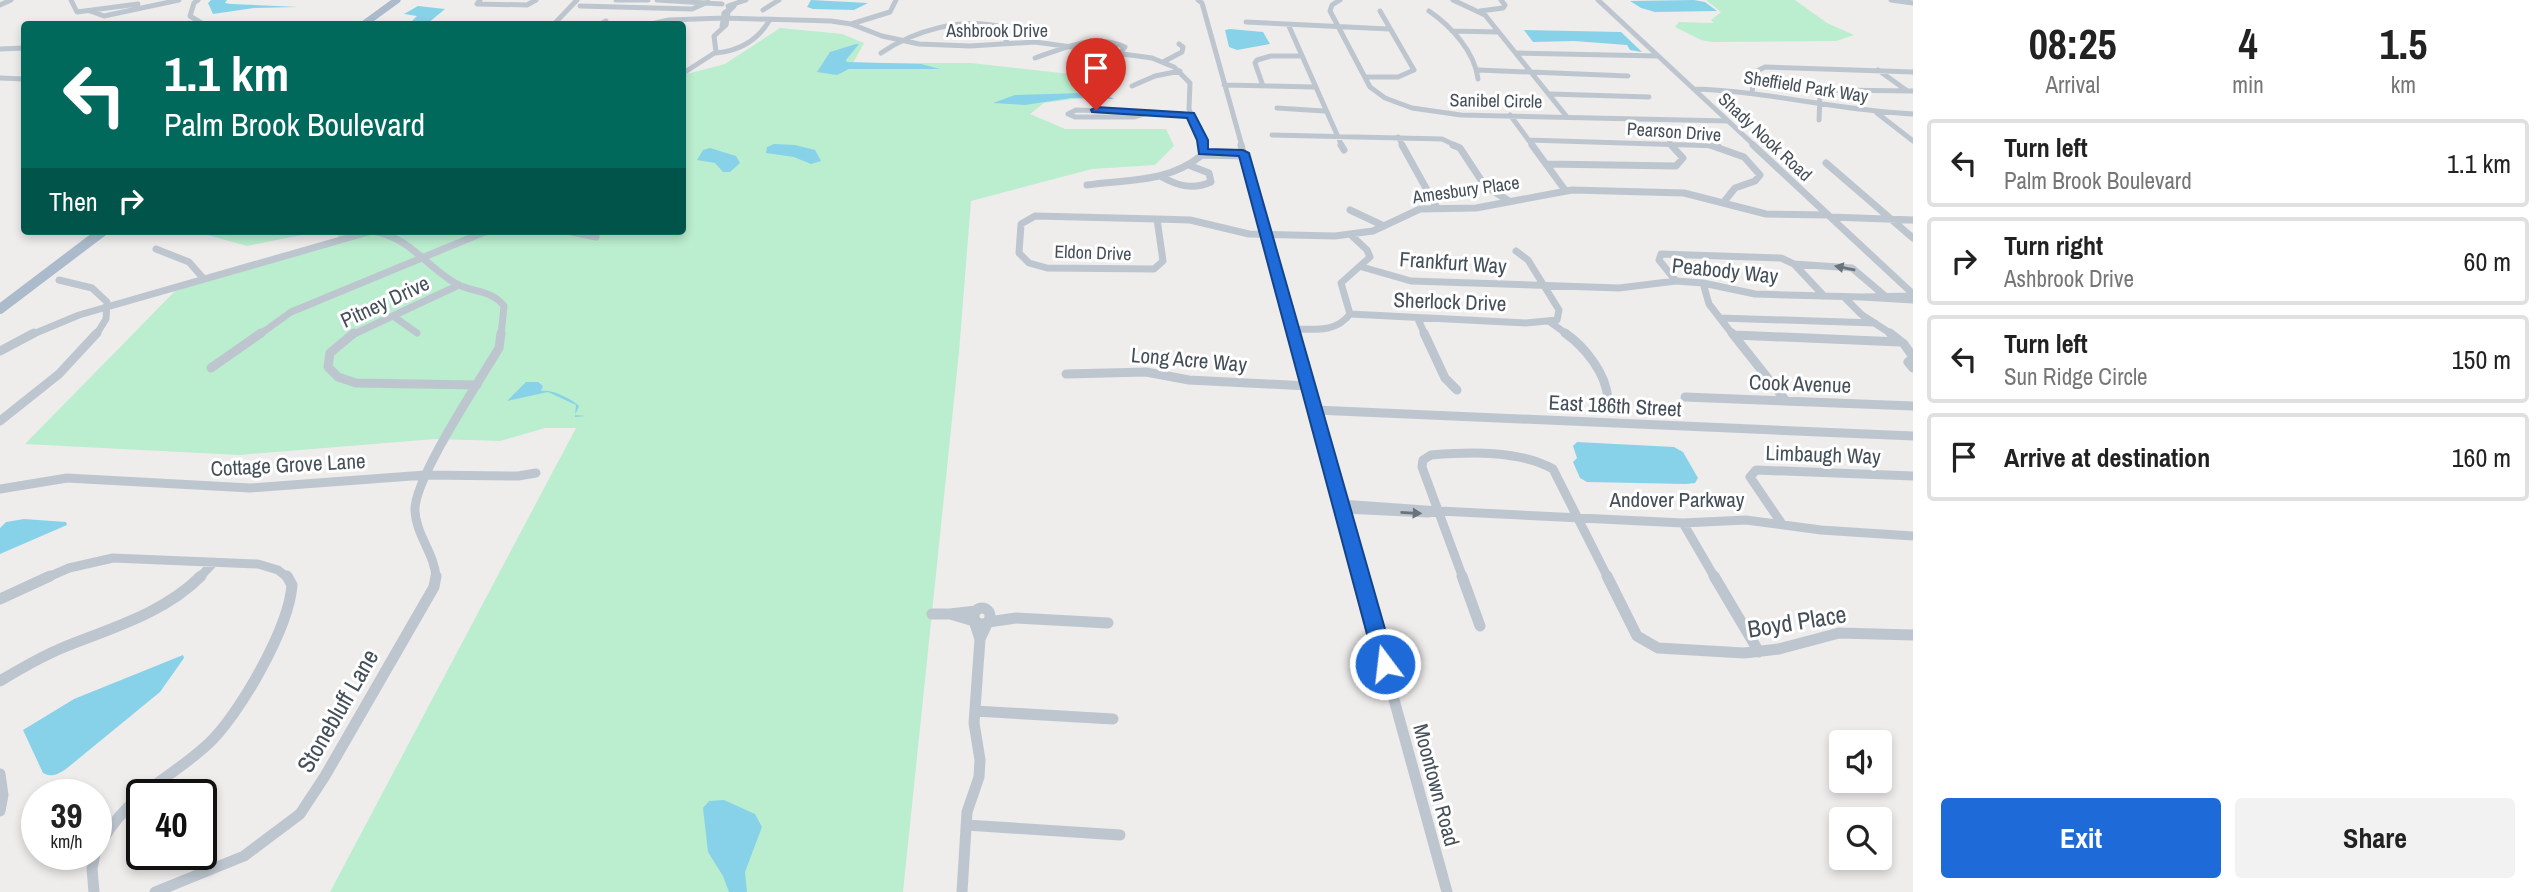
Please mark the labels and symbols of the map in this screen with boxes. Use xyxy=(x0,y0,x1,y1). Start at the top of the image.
street label: Ashbrook Drive xyxy=(945,18,1048,43)
pin xyxy=(1066,38,1126,110)
street label: Sheffield Park Way xyxy=(1742,64,1871,109)
street label: Sanibel Circle xyxy=(1449,87,1543,114)
street label: Shady Nook Road xyxy=(1713,87,1818,187)
street label: Pearson Drive xyxy=(1626,116,1722,147)
street label: Amesbury Place xyxy=(1410,170,1521,210)
street label: Eldon Drive xyxy=(1054,239,1132,266)
street label: Frankfurt Way xyxy=(1398,244,1508,281)
street label: Peabody Way xyxy=(1671,251,1780,291)
one-way arrow xyxy=(1833,262,1855,273)
street label: Pitney Drive xyxy=(336,268,434,335)
street label: Sherlock Drive xyxy=(1393,285,1507,318)
street label: Long Acre Way xyxy=(1130,340,1249,379)
street label: Cook Avenue xyxy=(1748,367,1852,400)
street label: East 186th Street xyxy=(1548,388,1682,423)
street label: Limbaugh Way xyxy=(1765,438,1881,471)
street label: Cottage Grove Lane xyxy=(210,446,366,483)
street label: Andover Parkway xyxy=(1609,485,1745,514)
one-way arrow xyxy=(1400,507,1422,518)
street label: Boyd Place xyxy=(1745,597,1849,645)
position arrow xyxy=(1348,627,1422,701)
street label: Stonebluff Lane xyxy=(289,643,385,778)
street label: Moontown Road xyxy=(1406,721,1467,849)
speed limit sign: 40 xyxy=(126,779,217,870)

